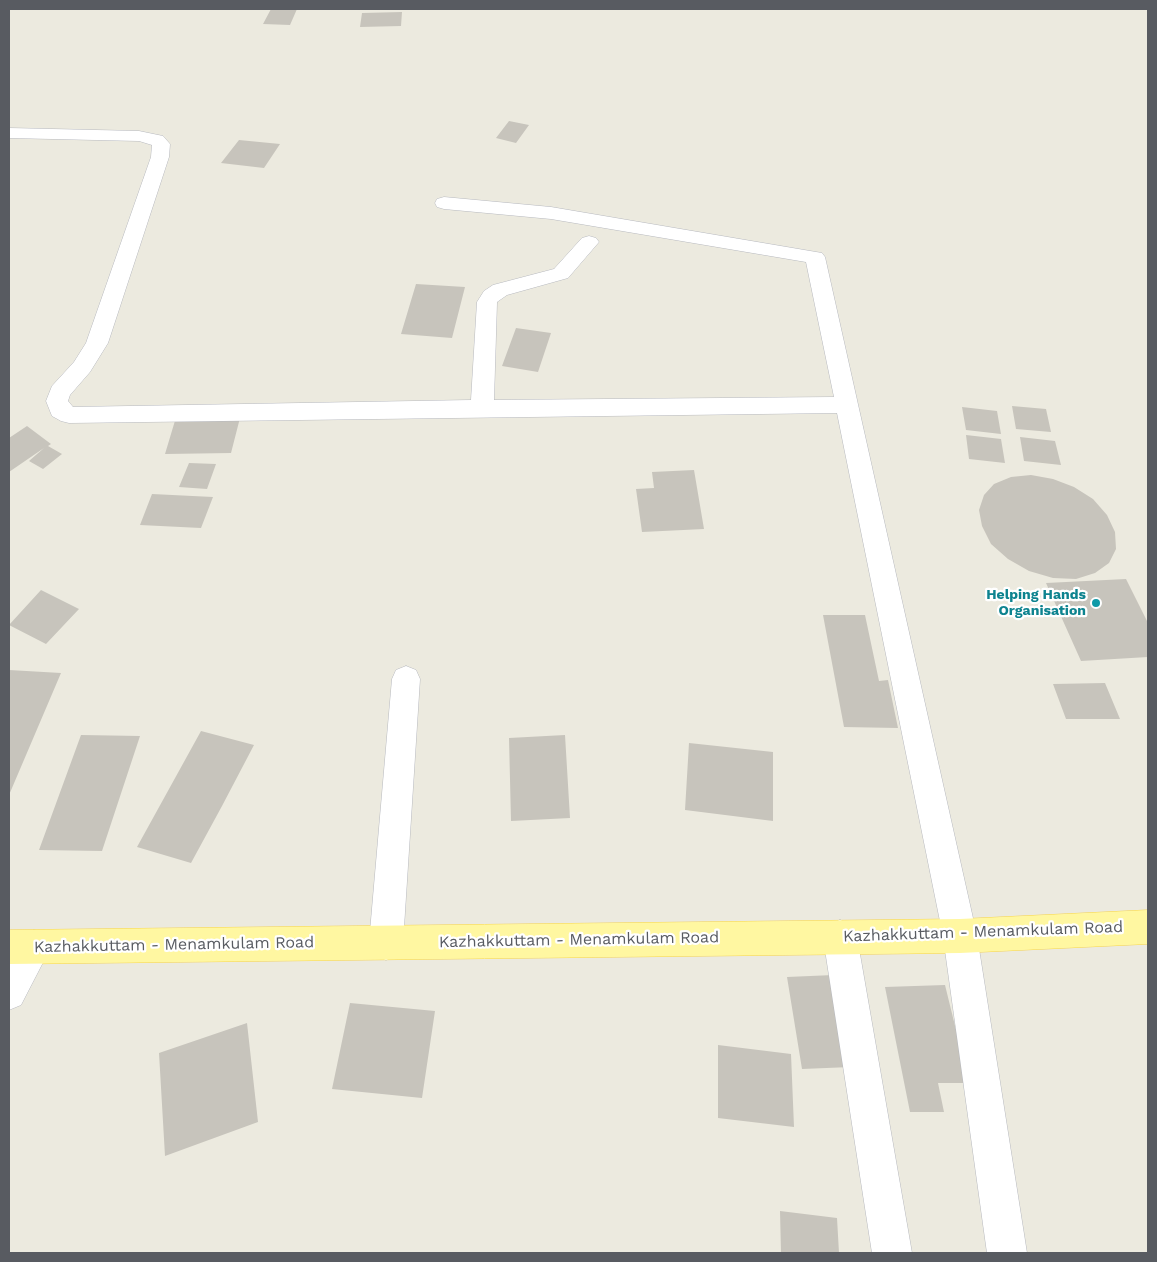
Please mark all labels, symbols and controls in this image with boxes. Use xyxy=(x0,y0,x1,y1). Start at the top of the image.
place label: Helping Hands Organisation xyxy=(986,587,1086,620)
marker: Helping Hands Organisation xyxy=(1090,597,1102,609)
street label: Kazhakkuttam - Menamkulam Road xyxy=(843,918,1123,946)
street label: Kazhakkuttam - Menamkulam Road xyxy=(439,928,719,952)
street label: Kazhakkuttam - Menamkulam Road xyxy=(34,933,314,957)

